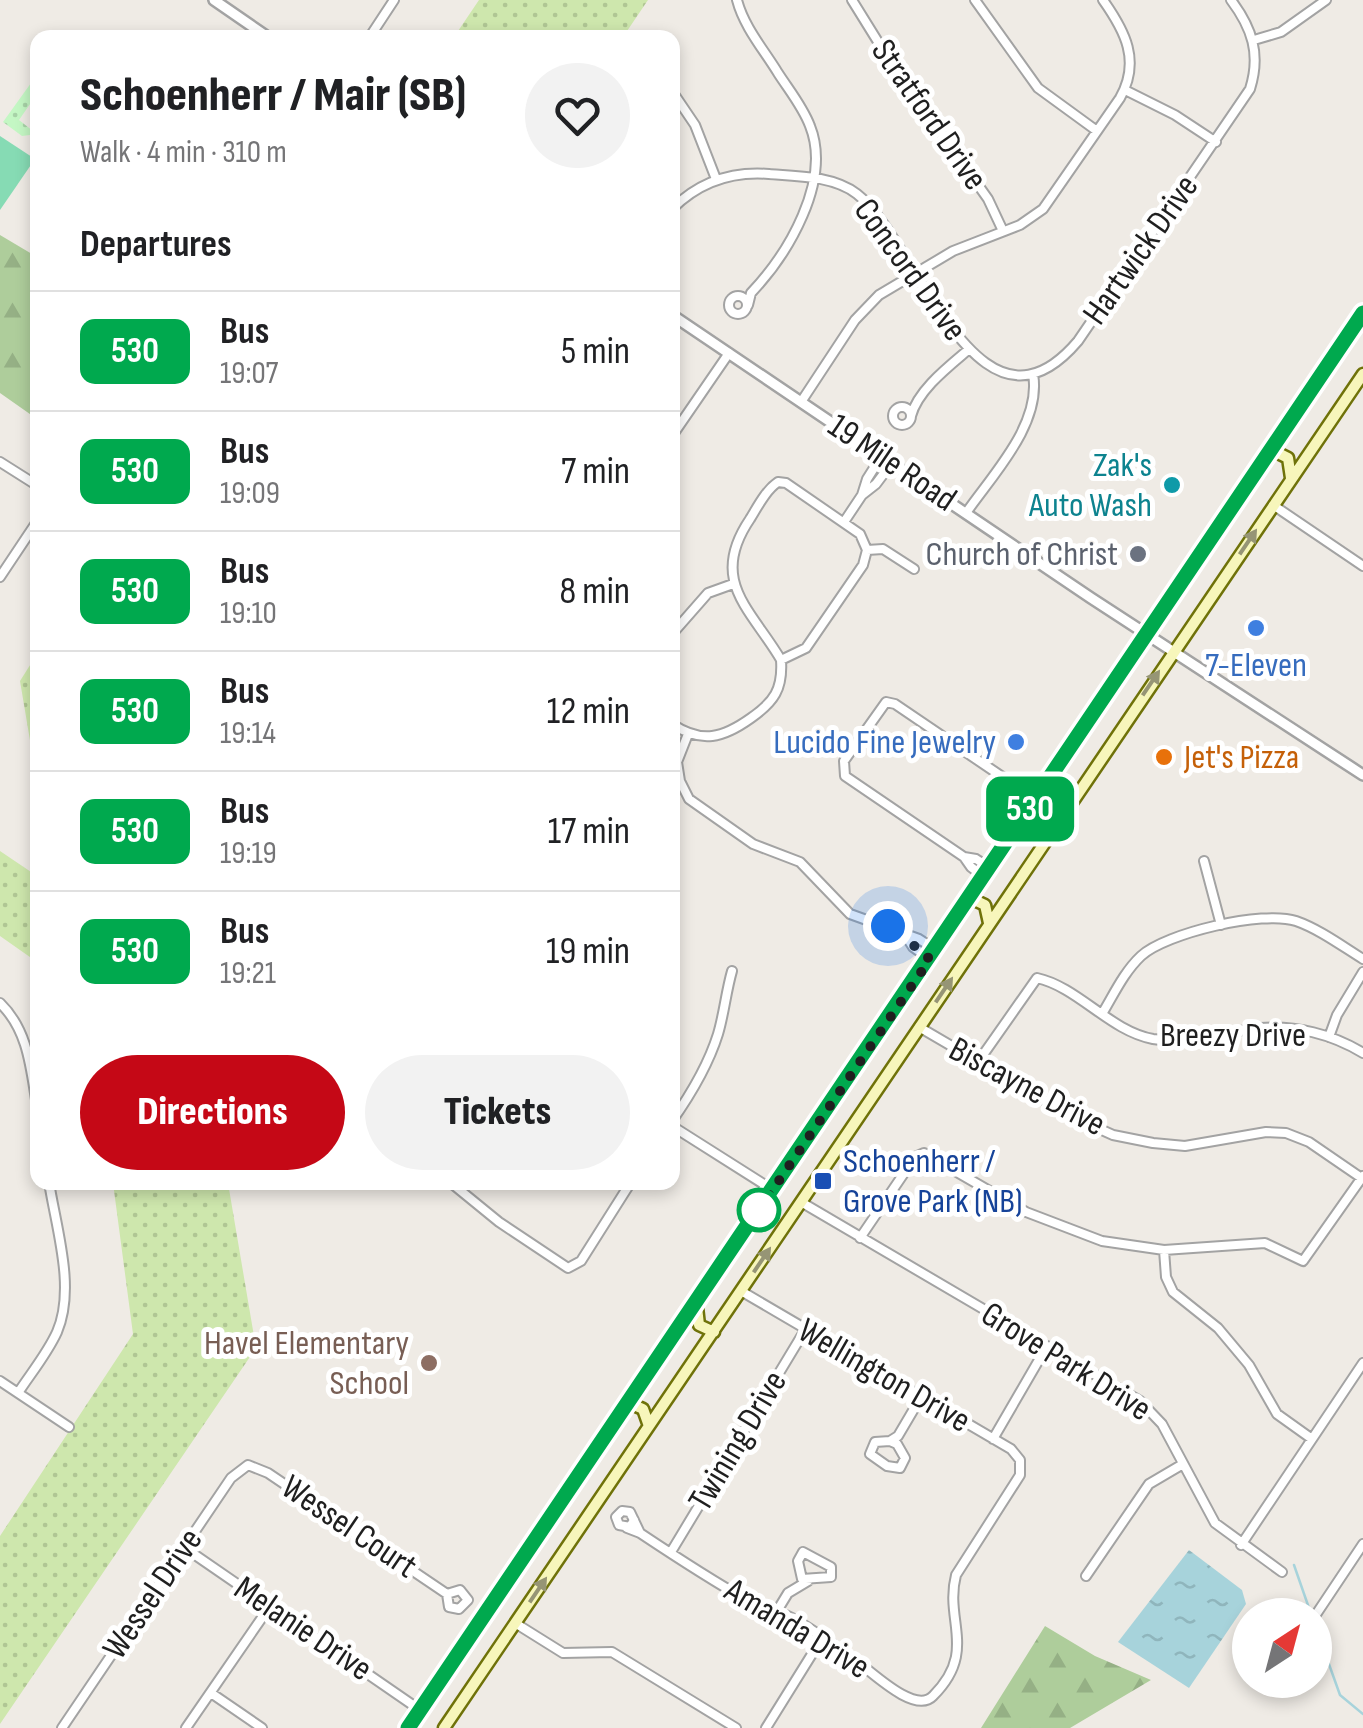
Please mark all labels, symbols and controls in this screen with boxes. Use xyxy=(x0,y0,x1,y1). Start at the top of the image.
street label: Stratford Drive xyxy=(862,31,996,199)
button: heart xyxy=(525,63,630,168)
text: Schoenherr / Mair (SB) xyxy=(80,67,466,124)
text: Walk · 4 min · 310 m xyxy=(80,133,287,172)
street label: Hartwick Drive xyxy=(1074,167,1208,333)
street label: Concord Drive xyxy=(844,190,976,350)
text: Departures xyxy=(80,222,232,267)
text: Bus xyxy=(220,309,269,354)
text: 5 min xyxy=(561,329,630,374)
text: 530 xyxy=(111,330,159,373)
text: 19:07 xyxy=(220,354,278,393)
street label: 19 Mile Road xyxy=(820,405,964,521)
text: Bus xyxy=(220,429,269,474)
place label: Zak's Auto Wash xyxy=(1028,444,1152,527)
text: 7 min xyxy=(561,449,630,494)
text: 530 xyxy=(111,450,159,493)
text: 19:09 xyxy=(220,474,280,513)
marker: Zak's Auto Wash xyxy=(1161,474,1183,496)
one-way arrow xyxy=(1239,529,1257,556)
place label: Church of Christ xyxy=(926,533,1118,576)
marker: Church of Christ xyxy=(1127,543,1149,565)
text: Bus xyxy=(220,549,269,594)
text: 8 min xyxy=(560,569,630,614)
text: 530 xyxy=(111,570,159,613)
text: 19:10 xyxy=(220,594,277,633)
marker: 7-Eleven xyxy=(1245,617,1267,639)
place label: 7-Eleven xyxy=(1205,644,1307,687)
text: Bus xyxy=(220,669,269,714)
one-way arrow xyxy=(1141,670,1160,697)
text: 12 min xyxy=(547,689,630,734)
text: 530 xyxy=(111,690,159,733)
text: 19:14 xyxy=(220,714,276,753)
place label: Lucido Fine Jewelry xyxy=(773,721,996,764)
marker: Lucido Fine Jewelry xyxy=(1005,731,1027,753)
place label: Jet's Pizza xyxy=(1183,736,1299,779)
marker: Jet's Pizza xyxy=(1153,746,1175,768)
line badge: 530 xyxy=(972,776,1088,842)
text: 530 xyxy=(1006,788,1054,831)
text: Bus xyxy=(220,789,269,834)
text: 17 min xyxy=(548,809,630,854)
text: 530 xyxy=(111,810,159,853)
text: 19:19 xyxy=(220,834,277,873)
your location xyxy=(863,901,913,951)
text: Bus xyxy=(220,909,269,954)
text: 19 min xyxy=(546,929,630,974)
text: 530 xyxy=(111,930,159,973)
text: 19:21 xyxy=(220,954,276,993)
one-way arrow xyxy=(934,977,953,1004)
street label: Breezy Drive xyxy=(1160,1014,1306,1057)
street label: Biscayne Drive xyxy=(942,1028,1112,1146)
button: Directions xyxy=(80,1055,345,1170)
button: Tickets xyxy=(365,1055,630,1170)
place label: Schoenherr / Grove Park (NB) xyxy=(843,1140,1023,1223)
marker: Schoenherr / Grove Park (NB) xyxy=(812,1170,834,1192)
unlabelled marker xyxy=(738,1189,780,1231)
one-way arrow xyxy=(753,1246,771,1273)
street label: Grove Park Drive xyxy=(973,1293,1159,1431)
street label: Wellington Drive xyxy=(790,1309,978,1443)
place label: Havel Elementary School xyxy=(204,1322,409,1405)
marker: Havel Elementary School xyxy=(418,1352,440,1374)
street label: Twining Drive xyxy=(679,1363,797,1519)
street label: Wessel Court xyxy=(273,1466,425,1588)
street label: Wessel Drive xyxy=(94,1521,212,1667)
street label: Melanie Drive xyxy=(226,1567,380,1691)
street label: Amanda Drive xyxy=(716,1569,877,1689)
one-way arrow xyxy=(528,1576,547,1603)
north arrow xyxy=(1232,1598,1332,1698)
map controls xyxy=(1232,1598,1332,1698)

